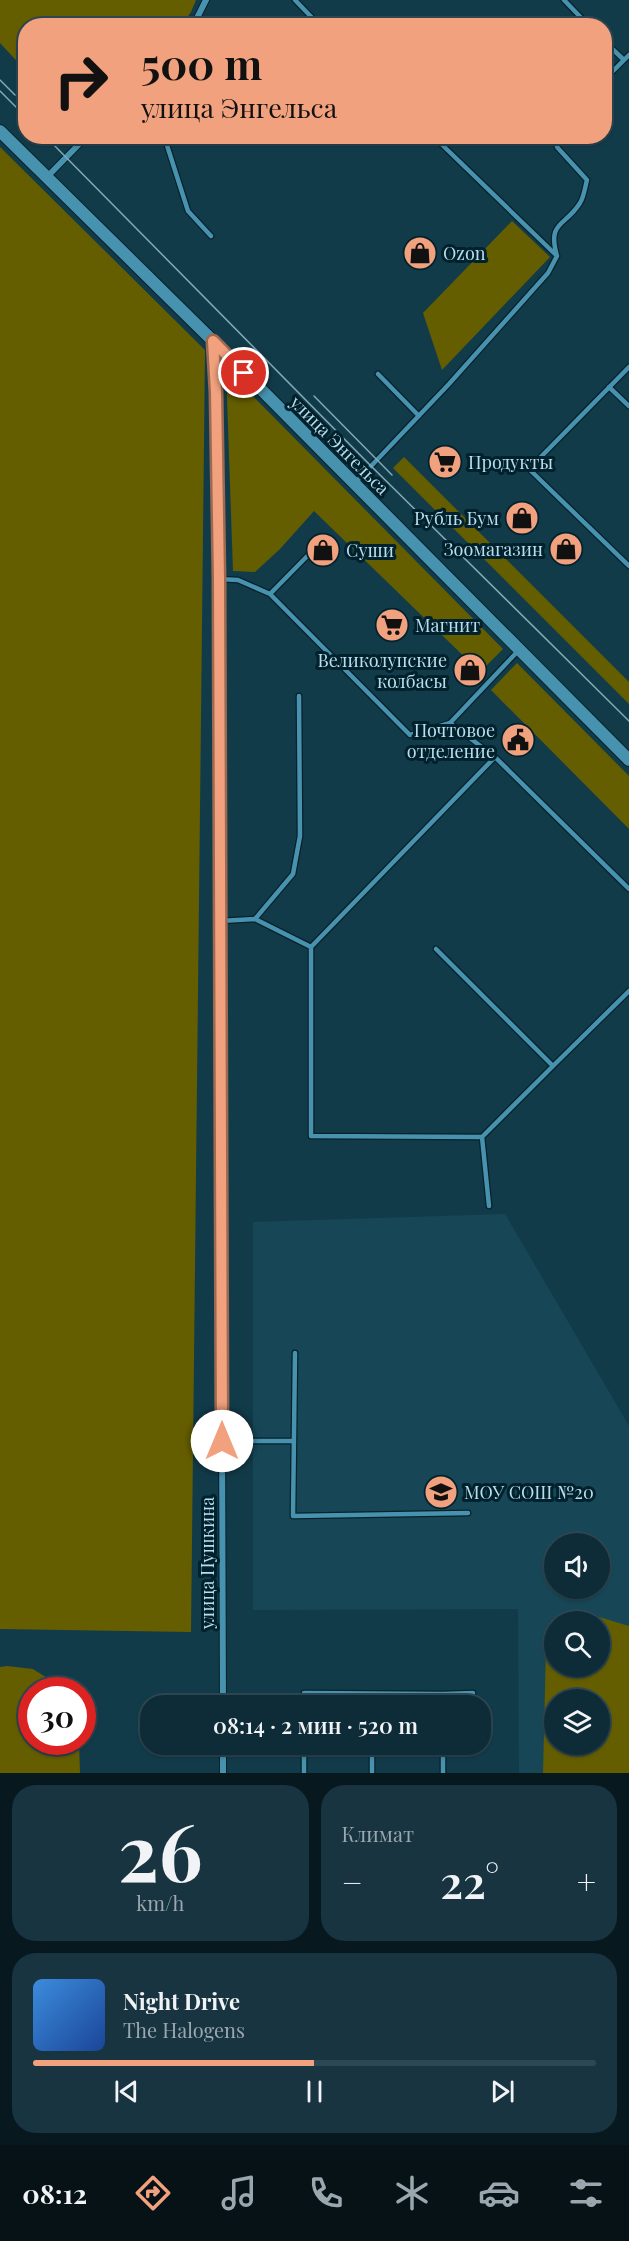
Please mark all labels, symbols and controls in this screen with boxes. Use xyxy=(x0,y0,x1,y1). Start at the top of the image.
text: 500 m xyxy=(141,35,262,91)
icon: right xyxy=(42,42,120,120)
text: улица Энгельса xyxy=(141,89,337,125)
shop icon: Ozon xyxy=(402,235,438,271)
place label: Ozon xyxy=(443,241,486,265)
pin xyxy=(218,347,269,398)
icon: arrive xyxy=(227,356,260,389)
street label: улица Энгельса xyxy=(285,390,395,500)
supermarket icon: Продукты xyxy=(427,444,463,480)
place label: Продукты xyxy=(468,450,553,474)
shop icon: Рубль Бум xyxy=(504,500,540,536)
place label: Рубль Бум xyxy=(414,506,499,530)
shop icon: Зоомагазин xyxy=(548,531,584,567)
shop icon: Суши xyxy=(305,532,341,568)
place label: Зоомагазин xyxy=(444,537,543,561)
place label: Суши xyxy=(346,538,394,562)
supermarket icon: Магнит xyxy=(374,607,410,643)
place label: Магнит xyxy=(415,613,480,637)
place label: Великолупские колбасы xyxy=(317,648,447,693)
shop icon: Великолупские колбасы xyxy=(452,652,488,688)
place label: Почтовое отделение xyxy=(407,718,495,763)
public building icon: Почтовое отделение xyxy=(500,722,536,758)
position arrow xyxy=(190,1409,254,1473)
school or university icon: МОУ СОШ №20 xyxy=(423,1474,459,1510)
place label: МОУ СОШ №20 xyxy=(464,1480,594,1504)
street label: улица Пушкина xyxy=(195,1497,219,1630)
map controls xyxy=(544,1533,610,1755)
button: sound xyxy=(544,1533,610,1599)
button: search xyxy=(544,1611,610,1677)
speed limit sign: 30 xyxy=(18,1677,96,1755)
button: layers xyxy=(544,1689,610,1755)
text: 08:14 · 2 мин · 520 m xyxy=(213,1710,418,1740)
text: 26 xyxy=(118,1798,203,1902)
text: Климат xyxy=(342,1820,414,1847)
text: 22° xyxy=(440,1850,499,1910)
text: − xyxy=(342,1859,363,1903)
text: + xyxy=(577,1859,596,1903)
text: km/h xyxy=(136,1889,184,1916)
text: Night Drive xyxy=(123,1986,240,2016)
text: The Halogens xyxy=(123,2016,245,2043)
icon: previous xyxy=(110,2075,143,2108)
icon: pause xyxy=(298,2075,331,2108)
icon: next xyxy=(486,2075,519,2108)
icon: directions xyxy=(132,2172,174,2214)
icon: music xyxy=(218,2172,260,2214)
icon: phone xyxy=(305,2172,347,2214)
icon: climate xyxy=(391,2172,433,2214)
icon: car xyxy=(478,2172,520,2214)
icon: filters xyxy=(565,2172,607,2214)
text: 08:12 xyxy=(22,2175,87,2211)

